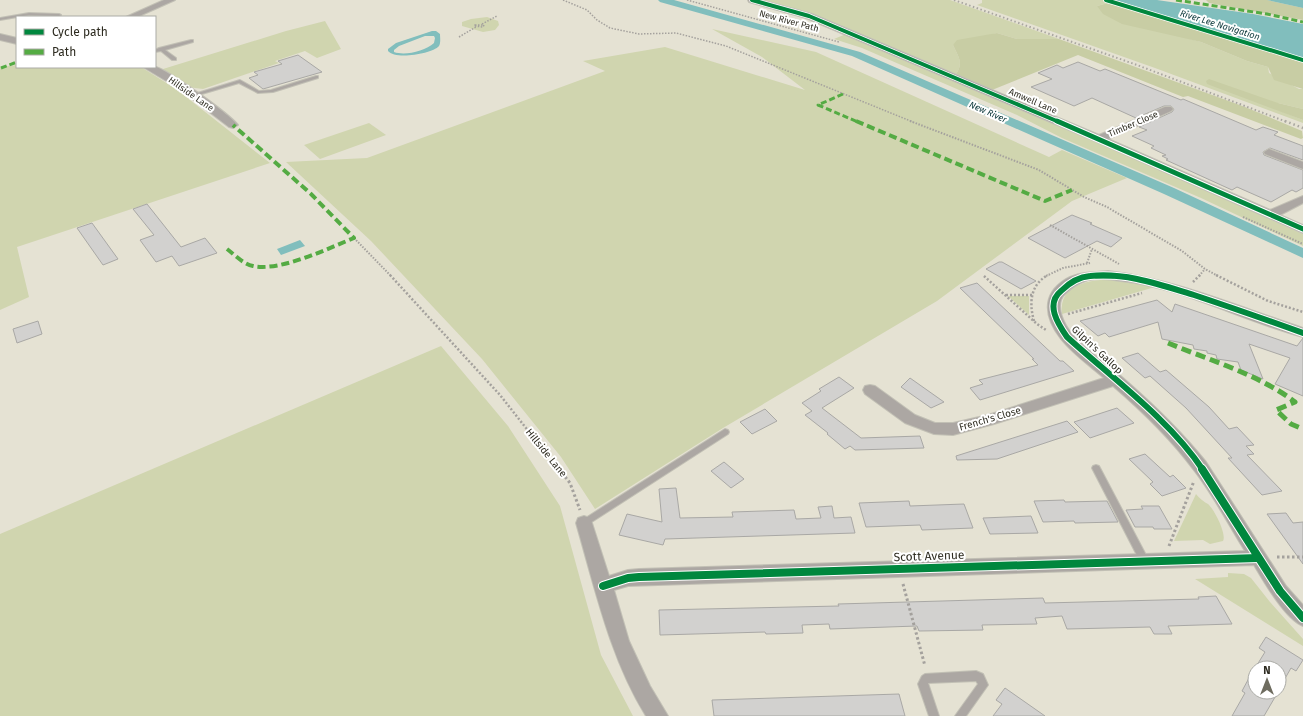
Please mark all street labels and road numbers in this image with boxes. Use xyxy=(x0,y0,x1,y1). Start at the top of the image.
street label: New River Path xyxy=(758,8,820,34)
street label: Hillside Lane xyxy=(167,75,216,113)
street label: Amwell Lane xyxy=(1007,86,1059,116)
street label: Timber Close xyxy=(1107,109,1159,139)
street label: Gilpin's Gallop xyxy=(1069,323,1125,377)
street label: French's Close xyxy=(958,404,1022,434)
street label: Hillside Lane xyxy=(523,426,569,480)
street label: Scott Avenue xyxy=(893,548,965,564)

